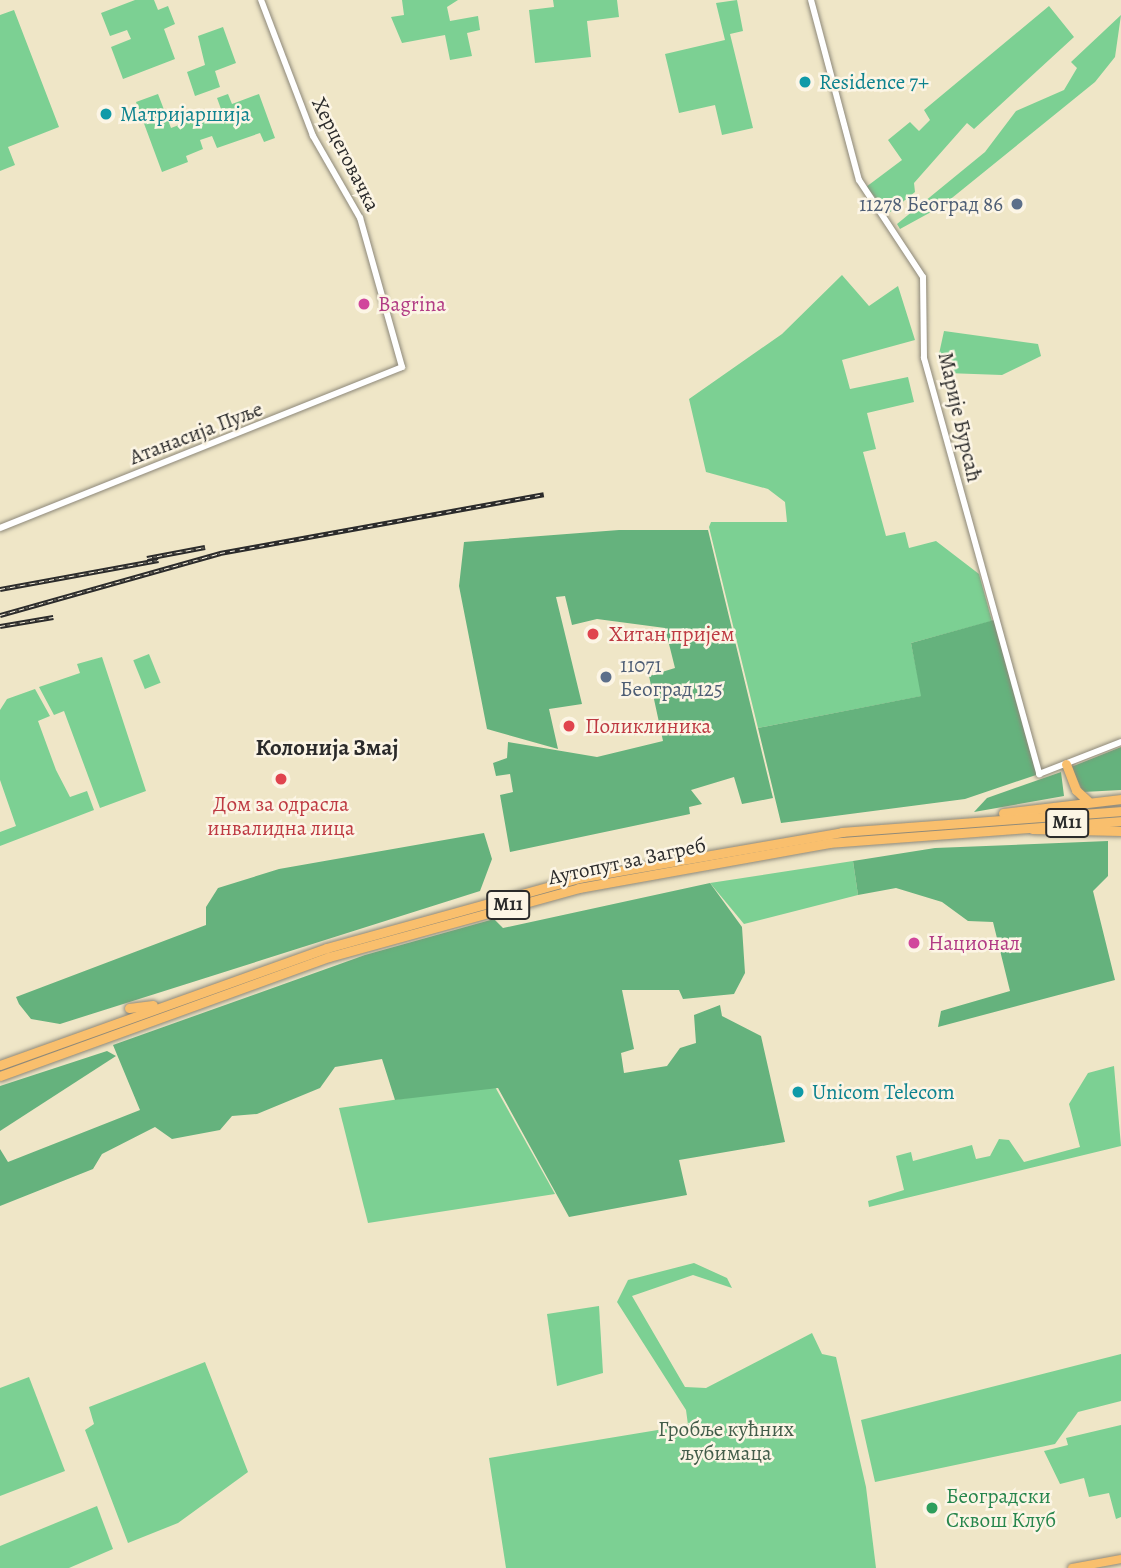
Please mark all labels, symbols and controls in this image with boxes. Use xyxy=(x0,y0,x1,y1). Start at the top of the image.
place label: Residence 7+ xyxy=(819,69,929,95)
marker: Residence 7+ xyxy=(797,74,813,90)
street label: Херцеговачка xyxy=(307,93,385,215)
place label: Матријаршија xyxy=(120,101,250,127)
marker: Матријаршија xyxy=(98,106,114,122)
place label: 11278 Београд 86 xyxy=(859,191,1003,217)
marker: 11278 Београд 86 xyxy=(1009,196,1025,212)
place label: Bagrina xyxy=(378,291,446,317)
marker: Bagrina xyxy=(356,296,372,312)
street label: Марије Бурсаћ xyxy=(933,350,987,484)
street label: Атанасија Пуље xyxy=(126,396,266,470)
place label: Хитан пријем xyxy=(609,621,735,647)
marker: Хитан пријем xyxy=(583,624,603,644)
place label: 11071 Београд 125 xyxy=(620,652,723,702)
marker: 11071 Београд 125 xyxy=(598,669,614,685)
place label: Поликлиника xyxy=(585,713,711,739)
marker: Поликлиника xyxy=(559,716,579,736)
district label: Колонија Змај xyxy=(255,734,399,762)
marker: Дом за одрасла инвалидна лица xyxy=(271,769,291,789)
place label: Дом за одрасла инвалидна лица xyxy=(207,791,355,841)
road number: M11 xyxy=(1044,808,1090,838)
street label: Аутопут за Загреб xyxy=(546,832,708,890)
road number: M11 xyxy=(485,890,531,920)
place label: Национал xyxy=(928,930,1020,956)
marker: Национал xyxy=(906,935,922,951)
place label: Unicom Telecom xyxy=(812,1079,955,1105)
marker: Unicom Telecom xyxy=(790,1084,806,1100)
park label: Гробље кућних љубимаца xyxy=(658,1416,794,1466)
place label: Београдски Сквош Клуб xyxy=(946,1483,1056,1533)
marker: Београдски Сквош Клуб xyxy=(924,1500,940,1516)

